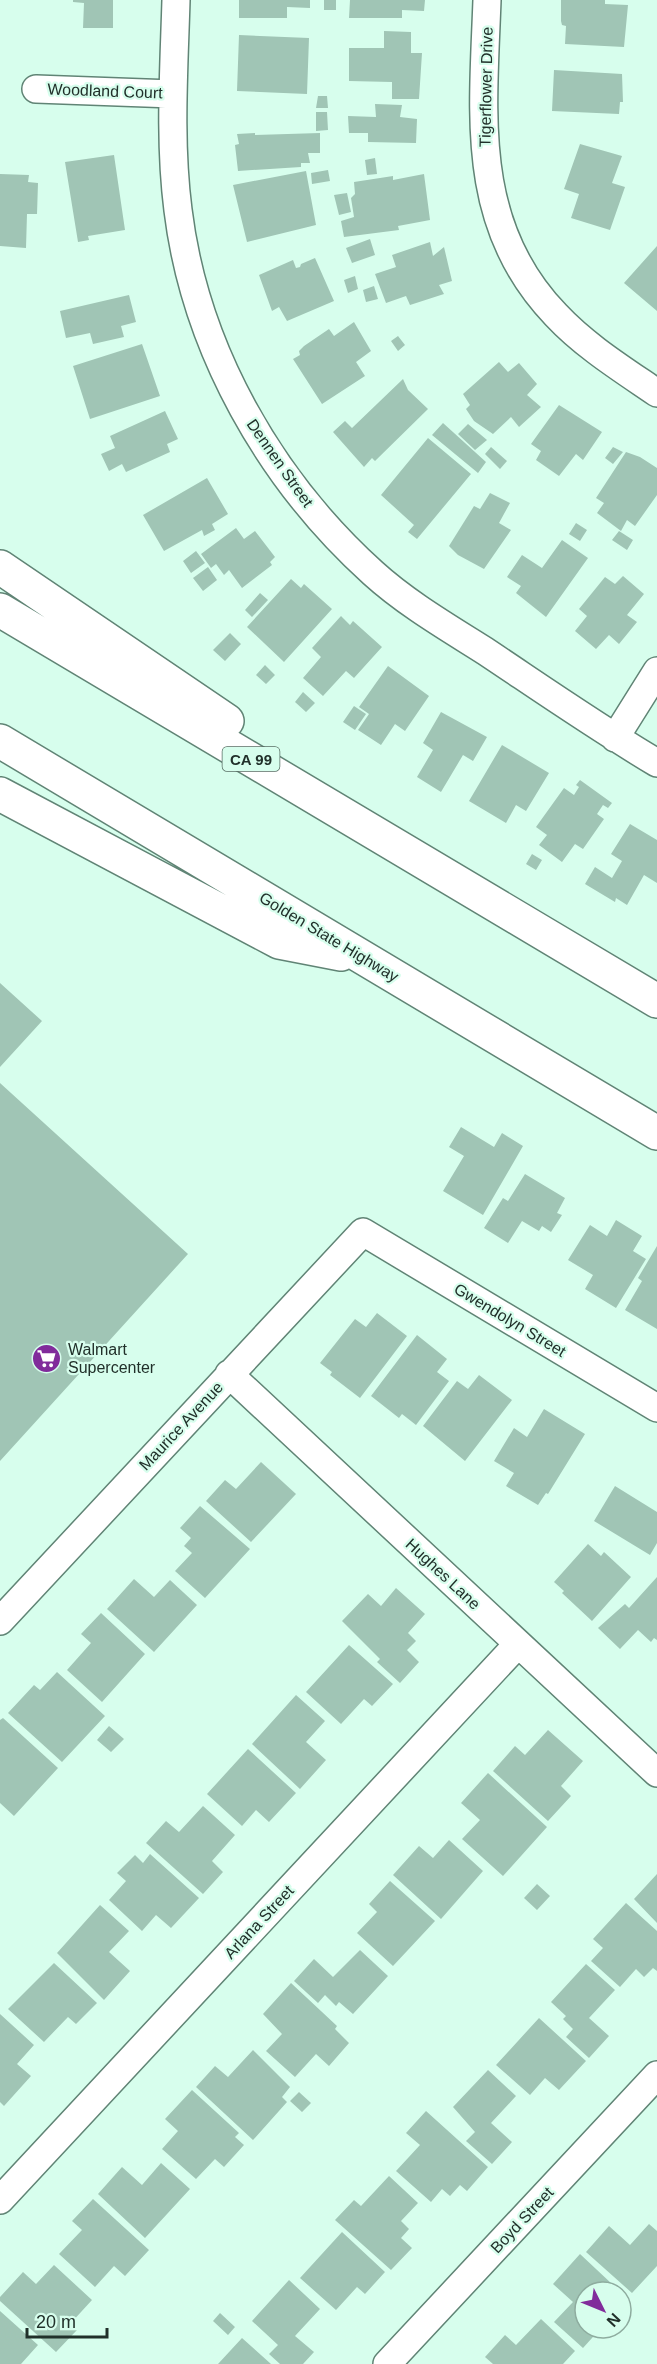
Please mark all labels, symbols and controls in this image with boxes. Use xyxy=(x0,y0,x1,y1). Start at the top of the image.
street label: Tigerflower Drive xyxy=(476,27,496,147)
street label: Woodland Court xyxy=(47,80,163,102)
street label: Dennen Street xyxy=(243,416,317,511)
road number: CA 99 xyxy=(222,747,280,771)
street label: Golden State Highway xyxy=(256,889,402,985)
street label: Gwendolyn Street xyxy=(451,1280,569,1360)
place label: Walmart Supercenter xyxy=(68,1341,156,1376)
supermarket icon: Walmart Supercenter xyxy=(31,1342,63,1374)
street label: Maurice Avenue xyxy=(136,1378,226,1474)
street label: Hughes Lane xyxy=(402,1535,484,1613)
street label: Arlana Street xyxy=(221,1882,297,1962)
street label: Boyd Street xyxy=(487,2183,557,2256)
north arrow xyxy=(573,2280,633,2340)
scale bar xyxy=(27,2301,106,2339)
text: N xyxy=(603,2310,624,2330)
text: 20 m xyxy=(36,2312,76,2332)

